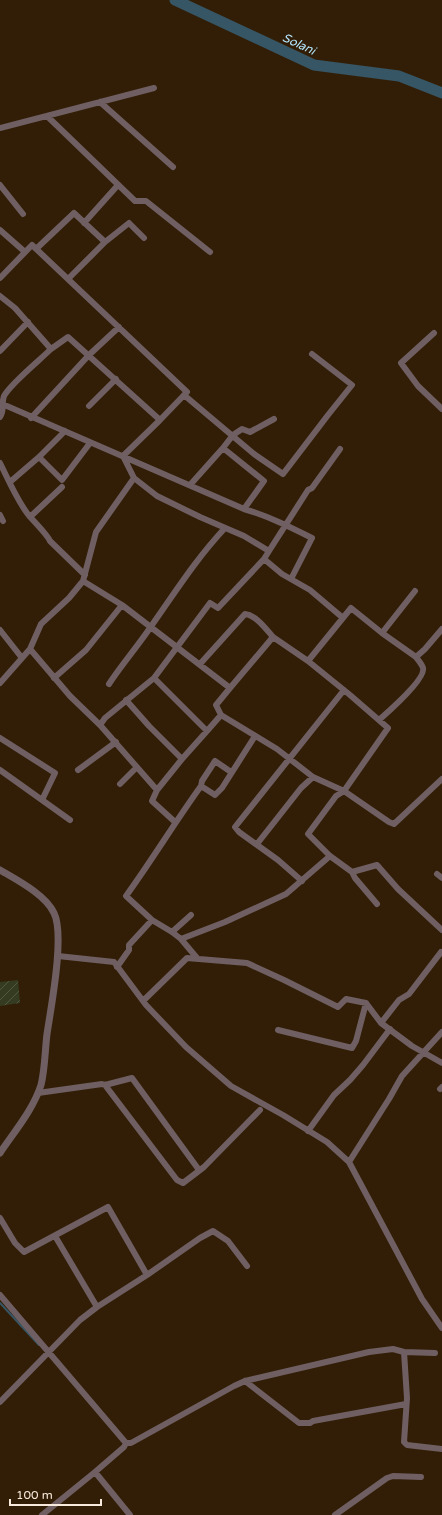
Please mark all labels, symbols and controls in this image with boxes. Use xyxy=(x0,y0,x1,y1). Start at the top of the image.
water label: Solani xyxy=(280,30,320,59)
scale bar xyxy=(10,1481,101,1507)
text: 100 m xyxy=(16,1488,53,1502)

